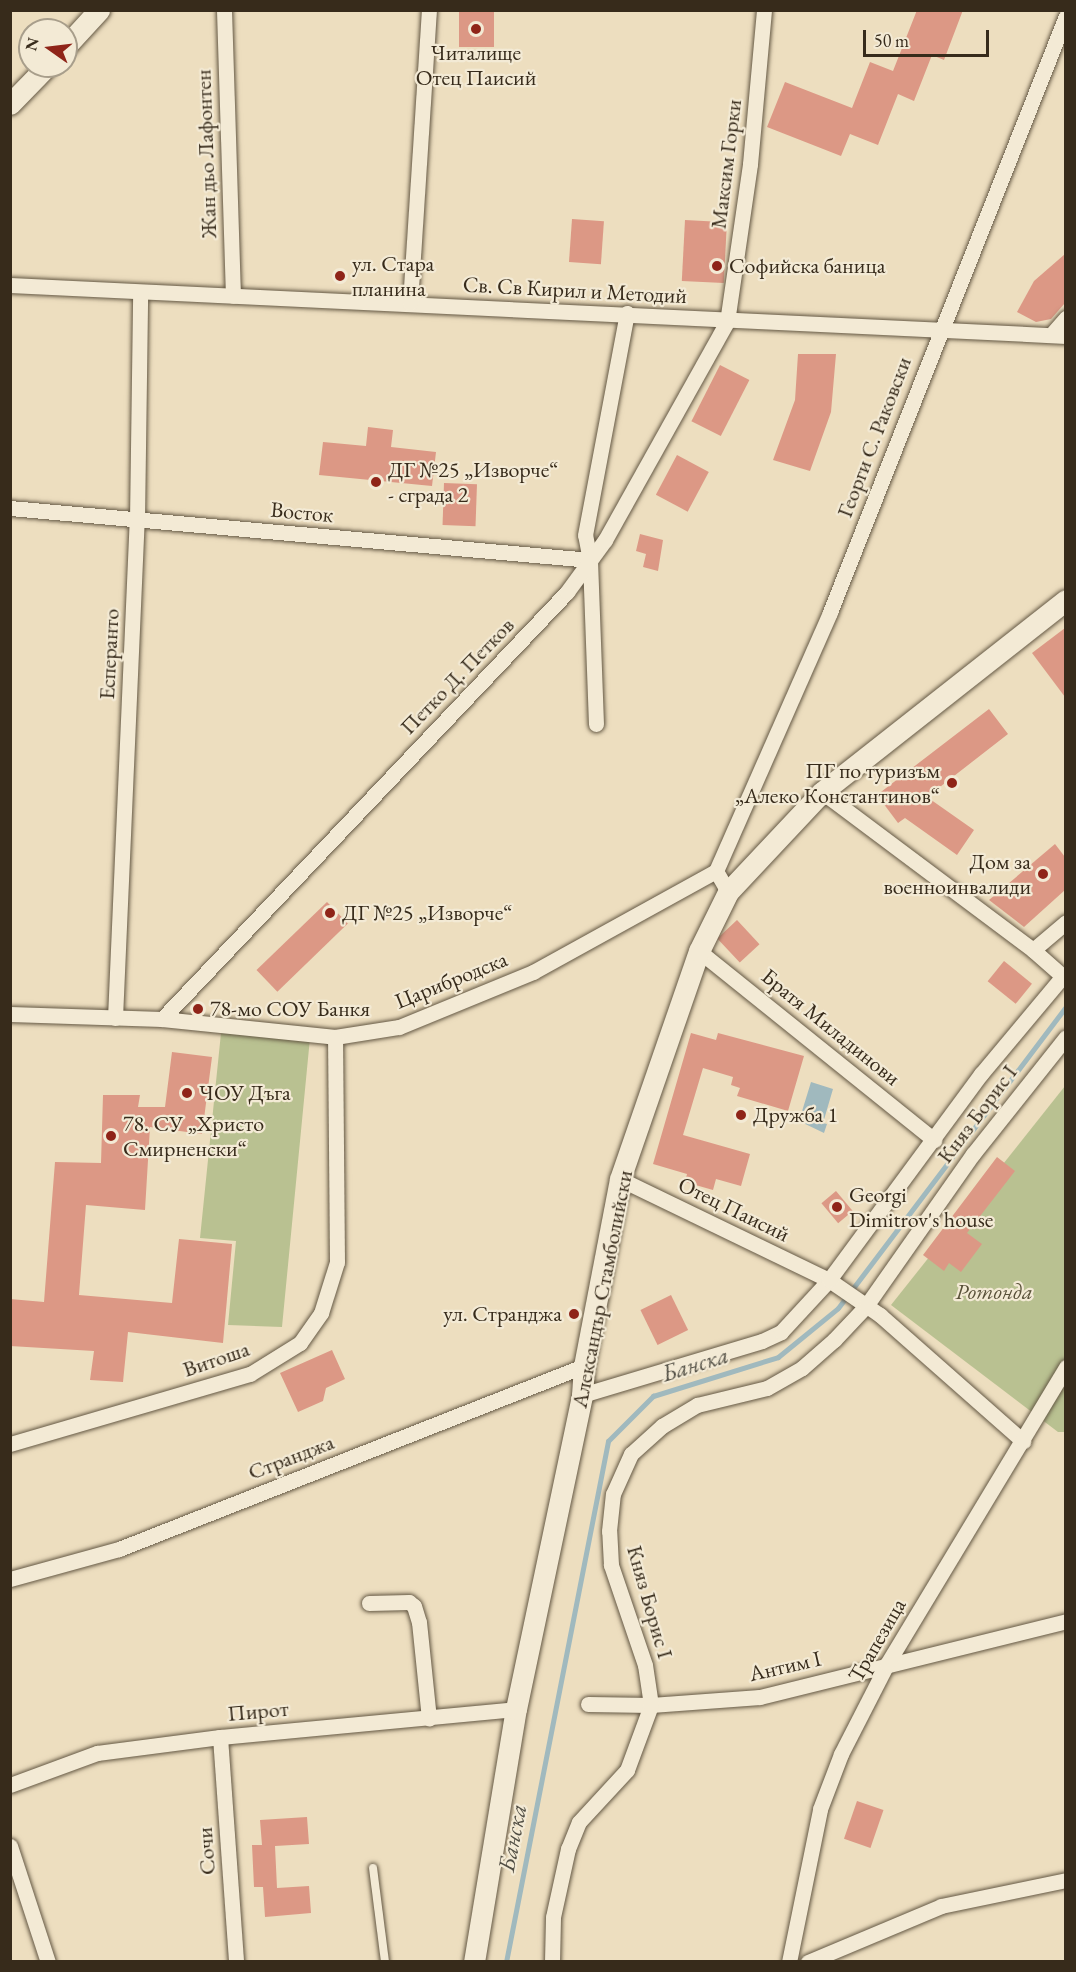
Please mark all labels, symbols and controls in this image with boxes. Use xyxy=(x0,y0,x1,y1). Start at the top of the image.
north arrow xyxy=(18,18,78,78)
scale bar xyxy=(866,18,992,56)
marker: Читалище Отец Паисий xyxy=(469,22,483,36)
text: 50 m xyxy=(874,29,909,52)
text: N xyxy=(20,35,44,53)
place label: Читалище Отец Паисий xyxy=(416,39,536,90)
street label: Жан дьо Лафонтен xyxy=(190,69,222,239)
street label: Максим Горки xyxy=(705,98,747,230)
place label: ул. Стара планина xyxy=(352,250,434,302)
place label: Софийска баница xyxy=(729,253,886,279)
marker: Софийска баница xyxy=(710,259,724,273)
marker: ул. Стара планина xyxy=(333,269,347,283)
street label: Св. Св Кирил и Методий xyxy=(462,271,688,309)
street label: Георги С. Раковски xyxy=(831,353,917,521)
place label: ДГ №25 „Изворче“ - сграда 2 xyxy=(388,456,558,508)
marker: ДГ №25 „Изворче“ - сграда 2 xyxy=(369,475,383,489)
street label: Восток xyxy=(269,496,335,528)
street label: Есперанто xyxy=(93,608,125,700)
street label: Петко Д. Петков xyxy=(395,612,519,740)
place label: ПГ по туризъм „Алеко Константинов“ xyxy=(735,757,940,808)
marker: ПГ по туризъм „Алеко Константинов“ xyxy=(945,776,959,790)
place label: Дом за военноинвалиди xyxy=(883,848,1031,900)
marker: Дом за военноинвалиди xyxy=(1036,867,1050,881)
place label: ДГ №25 „Изворче“ xyxy=(342,900,512,926)
marker: ДГ №25 „Изворче“ xyxy=(323,906,337,920)
street label: Царибродска xyxy=(391,946,511,1014)
street label: Братя Миладинови xyxy=(756,963,906,1091)
place label: 78-мо СОУ Банкя xyxy=(210,996,370,1022)
marker: 78-мо СОУ Банкя xyxy=(191,1002,205,1016)
street label: Княз Борис I xyxy=(931,1060,1023,1168)
place label: ЧОУ Дъга xyxy=(199,1080,291,1106)
marker: ЧОУ Дъга xyxy=(180,1086,194,1100)
place label: Дружба 1 xyxy=(753,1102,838,1128)
marker: Дружба 1 xyxy=(734,1108,748,1122)
place label: 78. СУ „Христо Смирненски“ xyxy=(123,1110,264,1162)
marker: 78. СУ „Христо Смирненски“ xyxy=(104,1129,118,1143)
street label: Александър Стамболийски xyxy=(566,1168,638,1410)
street label: Отец Паисий xyxy=(674,1171,794,1247)
place label: Georgi Dimitrov's house xyxy=(849,1181,993,1232)
marker: Georgi Dimitrov's house xyxy=(830,1200,844,1214)
park label: Ротонда xyxy=(955,1279,1033,1305)
place label: ул. Странджа xyxy=(443,1301,562,1327)
marker: ул. Странджа xyxy=(567,1307,581,1321)
street label: Витоша xyxy=(179,1335,253,1383)
water label: Банска xyxy=(658,1340,732,1388)
street label: Странджа xyxy=(244,1429,338,1485)
street label: Княз Борис I xyxy=(621,1542,679,1662)
street label: Трапезица xyxy=(843,1594,911,1686)
street label: Антим I xyxy=(746,1645,824,1687)
street label: Пирот xyxy=(226,1695,290,1727)
water label: Банска xyxy=(491,1802,533,1874)
street label: Сочи xyxy=(191,1826,221,1876)

